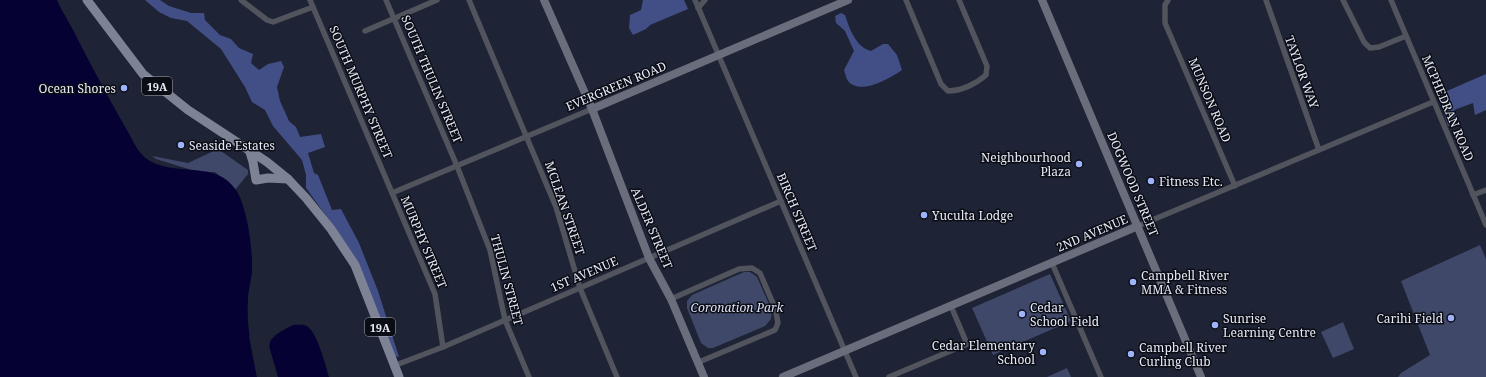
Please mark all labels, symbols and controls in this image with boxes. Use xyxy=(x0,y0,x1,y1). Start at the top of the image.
street label: SOUTH THULIN STREET xyxy=(397,12,467,146)
street label: SOUTH MURPHY STREET xyxy=(325,23,397,162)
street label: TAYLOR WAY xyxy=(1281,33,1323,111)
street label: MCPHEDRAN ROAD xyxy=(1418,52,1478,164)
street label: MUNSON ROAD xyxy=(1185,55,1236,145)
street label: EVERGREEN ROAD xyxy=(563,57,669,115)
road number: 19A xyxy=(142,77,172,95)
place label: Ocean Shores xyxy=(39,80,116,97)
marker: Ocean Shores xyxy=(119,83,129,93)
street label: DOGWOOD STREET xyxy=(1103,129,1163,239)
place label: Seaside Estates xyxy=(189,137,275,154)
marker: Seaside Estates xyxy=(176,140,186,150)
place label: Neighbourhood Plaza xyxy=(981,149,1072,180)
street label: MCLEAN STREET xyxy=(541,159,589,258)
marker: Neighbourhood Plaza xyxy=(1074,159,1084,169)
street label: BIRCH STREET xyxy=(773,170,821,254)
place label: Fitness Etc. xyxy=(1159,173,1223,190)
marker: Fitness Etc. xyxy=(1146,176,1156,186)
street label: ALDER STREET xyxy=(627,185,677,272)
street label: MURPHY STREET xyxy=(397,193,451,291)
place label: Yuculta Lodge xyxy=(931,207,1013,224)
marker: Yuculta Lodge xyxy=(919,210,929,220)
street label: 2ND AVENUE xyxy=(1054,210,1130,256)
street label: THULIN STREET xyxy=(487,233,527,328)
street label: 1ST AVENUE xyxy=(548,252,620,296)
place label: Campbell River MMA & Fitness xyxy=(1141,267,1229,298)
marker: Campbell River MMA & Fitness xyxy=(1128,277,1138,287)
park label: Coronation Park xyxy=(691,299,785,316)
place label: Cedar School Field xyxy=(1030,299,1100,330)
marker: Cedar School Field xyxy=(1017,309,1027,319)
place label: Sunrise Learning Centre xyxy=(1223,310,1316,341)
place label: Carihi Field xyxy=(1376,310,1444,327)
marker: Carihi Field xyxy=(1446,313,1456,323)
road number: 19A xyxy=(365,318,395,336)
marker: Sunrise Learning Centre xyxy=(1210,320,1220,330)
place label: Cedar Elementary School xyxy=(932,337,1035,368)
place label: Campbell River Curling Club xyxy=(1139,339,1227,370)
marker: Cedar Elementary School xyxy=(1038,347,1048,357)
marker: Campbell River Curling Club xyxy=(1126,349,1136,359)

